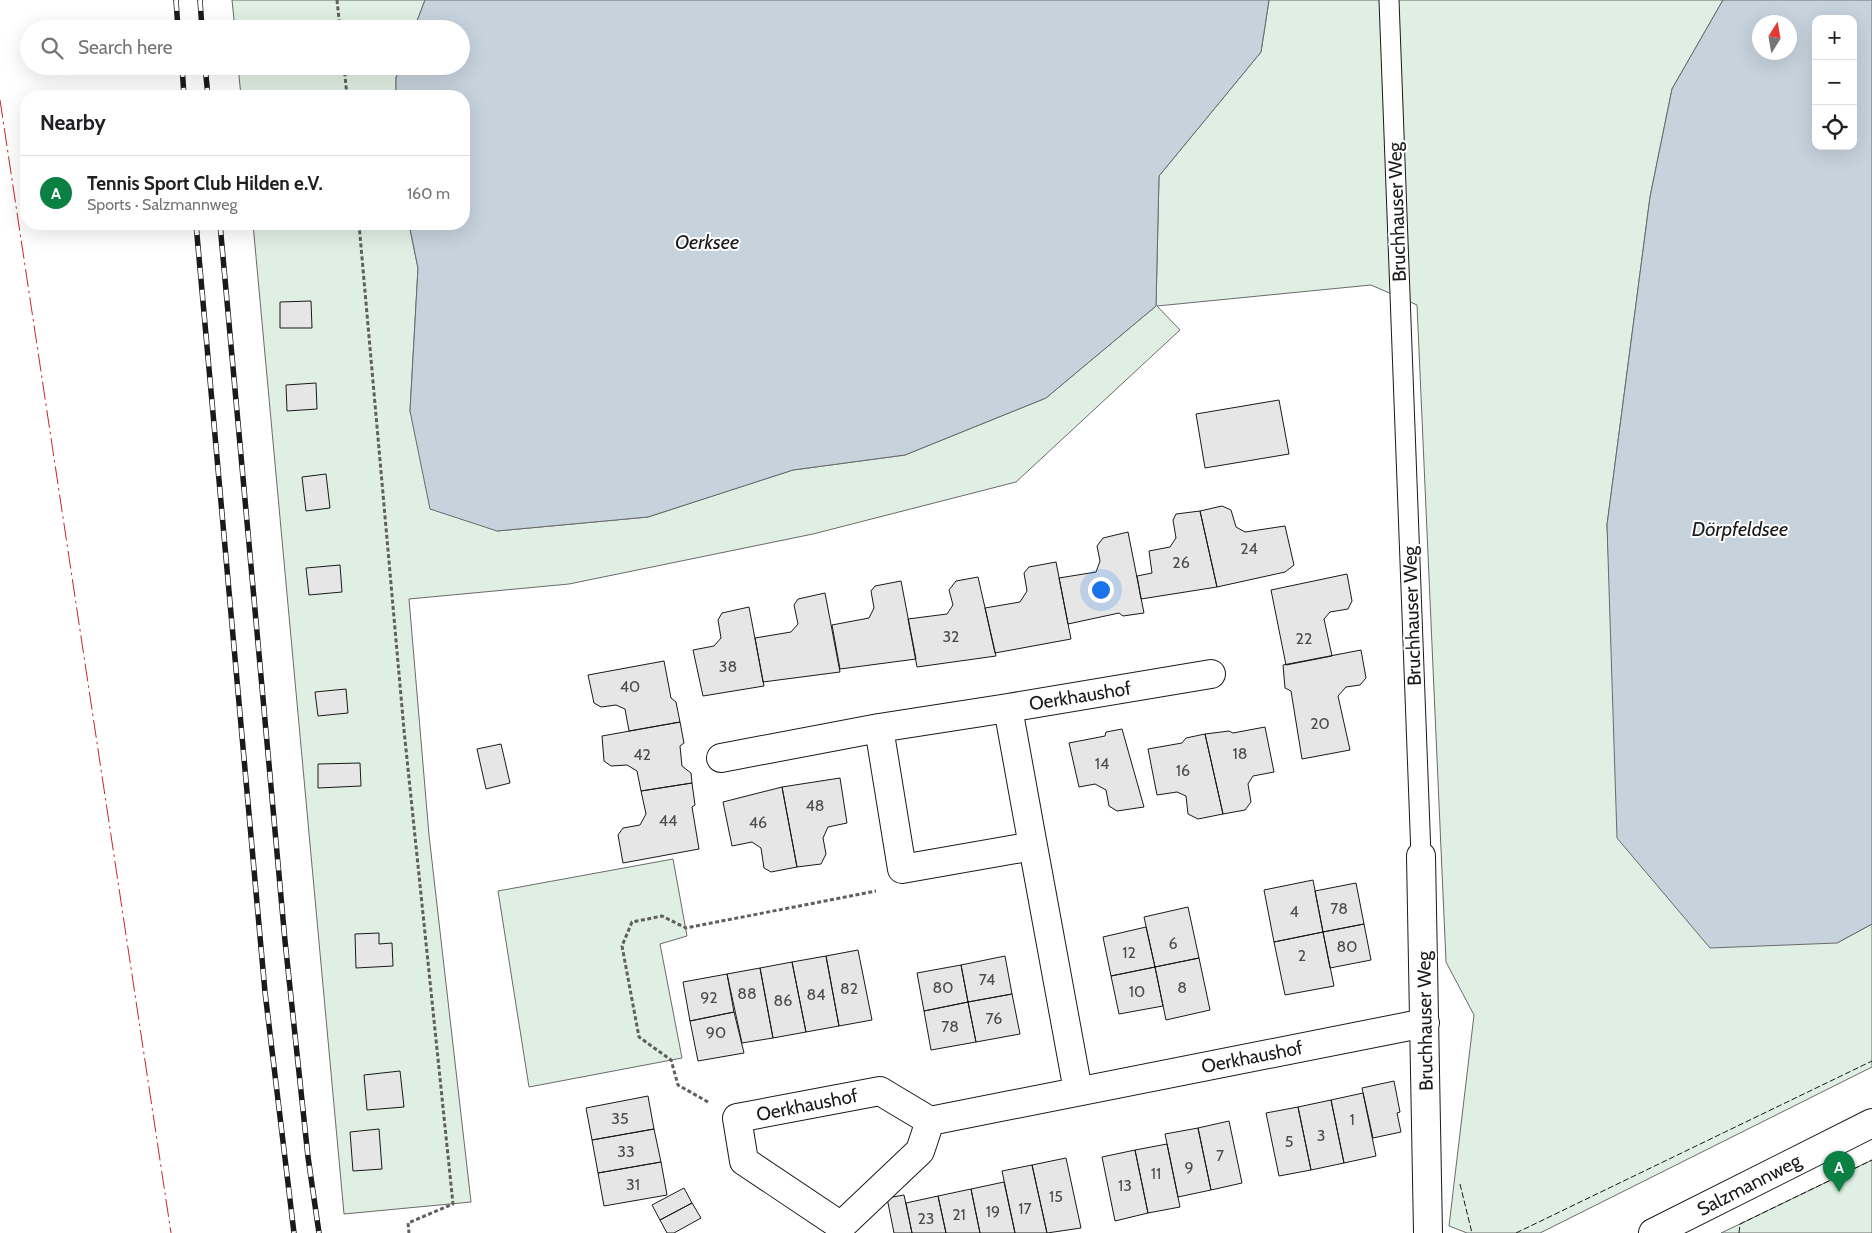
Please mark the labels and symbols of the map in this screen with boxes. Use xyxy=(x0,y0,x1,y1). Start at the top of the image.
north arrow xyxy=(1752,15,1797,60)
street label: Bruchhauser Weg xyxy=(1383,141,1411,282)
water label: Oerksee xyxy=(675,230,739,254)
water label: Dörpfeldsee xyxy=(1692,517,1788,541)
house number: 24 xyxy=(1240,539,1258,558)
street label: Bruchhauser Weg xyxy=(1398,545,1426,686)
house number: 26 xyxy=(1172,553,1190,572)
your location xyxy=(1088,577,1114,603)
house number: 32 xyxy=(942,627,960,646)
house number: 22 xyxy=(1296,629,1312,648)
house number: 38 xyxy=(719,657,737,676)
street label: Oerkhaushof xyxy=(1027,676,1133,715)
house number: 40 xyxy=(620,677,640,696)
house number: 20 xyxy=(1310,714,1330,733)
house number: 18 xyxy=(1233,744,1247,763)
house number: 42 xyxy=(633,745,651,764)
house number: 14 xyxy=(1095,754,1109,773)
house number: 16 xyxy=(1176,761,1190,780)
house number: 48 xyxy=(806,796,824,815)
house number: 44 xyxy=(659,811,677,830)
house number: 46 xyxy=(749,813,767,832)
house number: 78 xyxy=(1330,899,1348,918)
house number: 4 xyxy=(1289,902,1299,921)
house number: 6 xyxy=(1168,934,1178,953)
house number: 80 xyxy=(1337,937,1357,956)
house number: 12 xyxy=(1122,943,1136,962)
house number: 2 xyxy=(1298,946,1306,965)
street label: Bruchhauser Weg xyxy=(1412,950,1438,1091)
house number: 74 xyxy=(979,970,995,989)
house number: 80 xyxy=(933,978,953,997)
house number: 8 xyxy=(1177,978,1187,997)
house number: 82 xyxy=(840,979,858,998)
house number: 10 xyxy=(1129,982,1145,1001)
house number: 88 xyxy=(737,984,757,1003)
house number: 84 xyxy=(807,985,825,1004)
house number: 92 xyxy=(700,988,718,1007)
house number: 86 xyxy=(774,991,792,1010)
house number: 76 xyxy=(986,1009,1002,1028)
house number: 78 xyxy=(941,1017,959,1036)
house number: 90 xyxy=(706,1023,726,1042)
street label: Oerkhaushof xyxy=(1199,1036,1305,1078)
street label: Oerkhaushof xyxy=(754,1084,860,1126)
house number: 35 xyxy=(611,1109,629,1128)
house number: 1 xyxy=(1349,1110,1355,1129)
house number: 3 xyxy=(1317,1126,1325,1145)
house number: 5 xyxy=(1285,1132,1293,1151)
house number: 33 xyxy=(617,1142,635,1161)
house number: 7 xyxy=(1216,1146,1224,1165)
street label: Salzmannweg xyxy=(1693,1149,1805,1221)
pin: A xyxy=(1823,1151,1855,1192)
house number: 9 xyxy=(1184,1158,1194,1177)
house number: 11 xyxy=(1151,1164,1161,1183)
house number: 31 xyxy=(626,1175,640,1194)
house number: 13 xyxy=(1118,1176,1132,1195)
house number: 15 xyxy=(1049,1187,1063,1206)
house number: 17 xyxy=(1018,1199,1032,1218)
house number: 19 xyxy=(986,1202,1000,1221)
house number: 21 xyxy=(952,1205,966,1224)
house number: 23 xyxy=(917,1209,935,1228)

